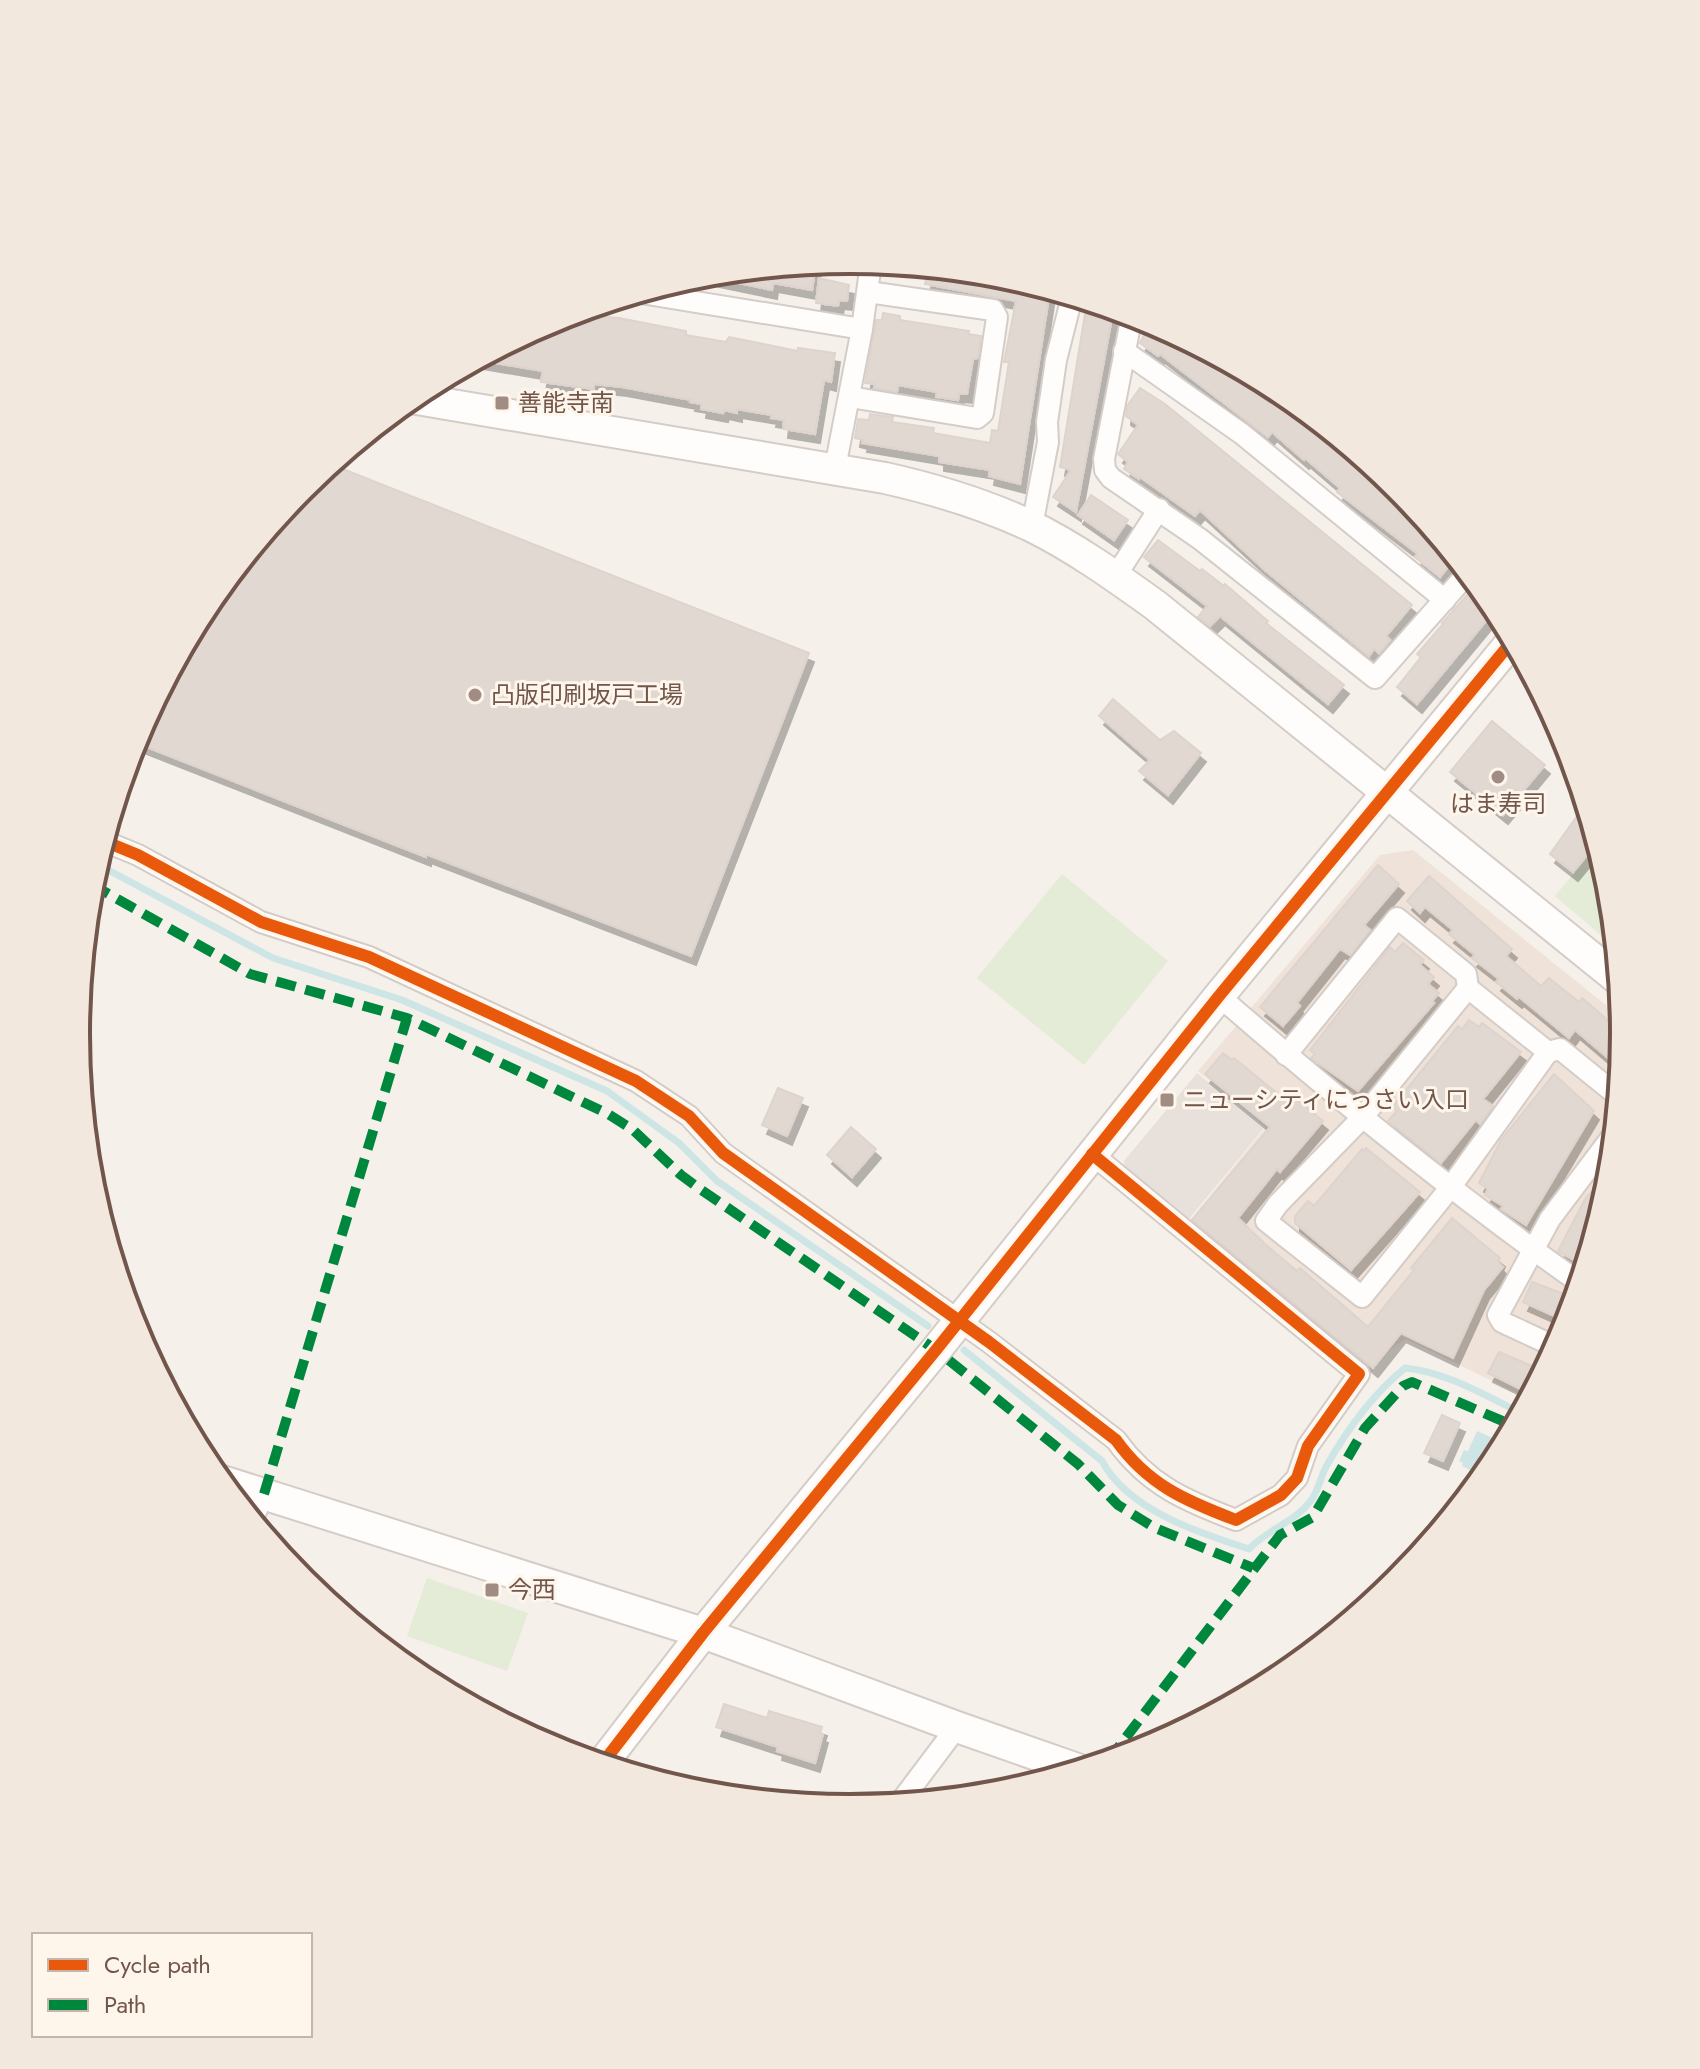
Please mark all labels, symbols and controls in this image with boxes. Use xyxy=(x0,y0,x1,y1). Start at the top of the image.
place label: 善能寺南 xyxy=(518,385,614,420)
marker: 善能寺南 xyxy=(493,394,511,412)
place label: 凸版印刷坂戸工場 xyxy=(491,677,683,712)
marker: 凸版印刷坂戸工場 xyxy=(466,686,484,704)
marker: はま寿司 xyxy=(1489,768,1507,786)
place label: はま寿司 xyxy=(1450,786,1546,821)
place label: ニューシティにっさい入口 xyxy=(1183,1082,1469,1117)
marker: ニューシティにっさい入口 xyxy=(1158,1091,1176,1109)
place label: 今西 xyxy=(508,1572,556,1607)
marker: 今西 xyxy=(483,1581,501,1599)
legend xyxy=(32,1933,312,2037)
text: Cycle path xyxy=(104,1947,211,1982)
text: Path xyxy=(104,1987,146,2022)

